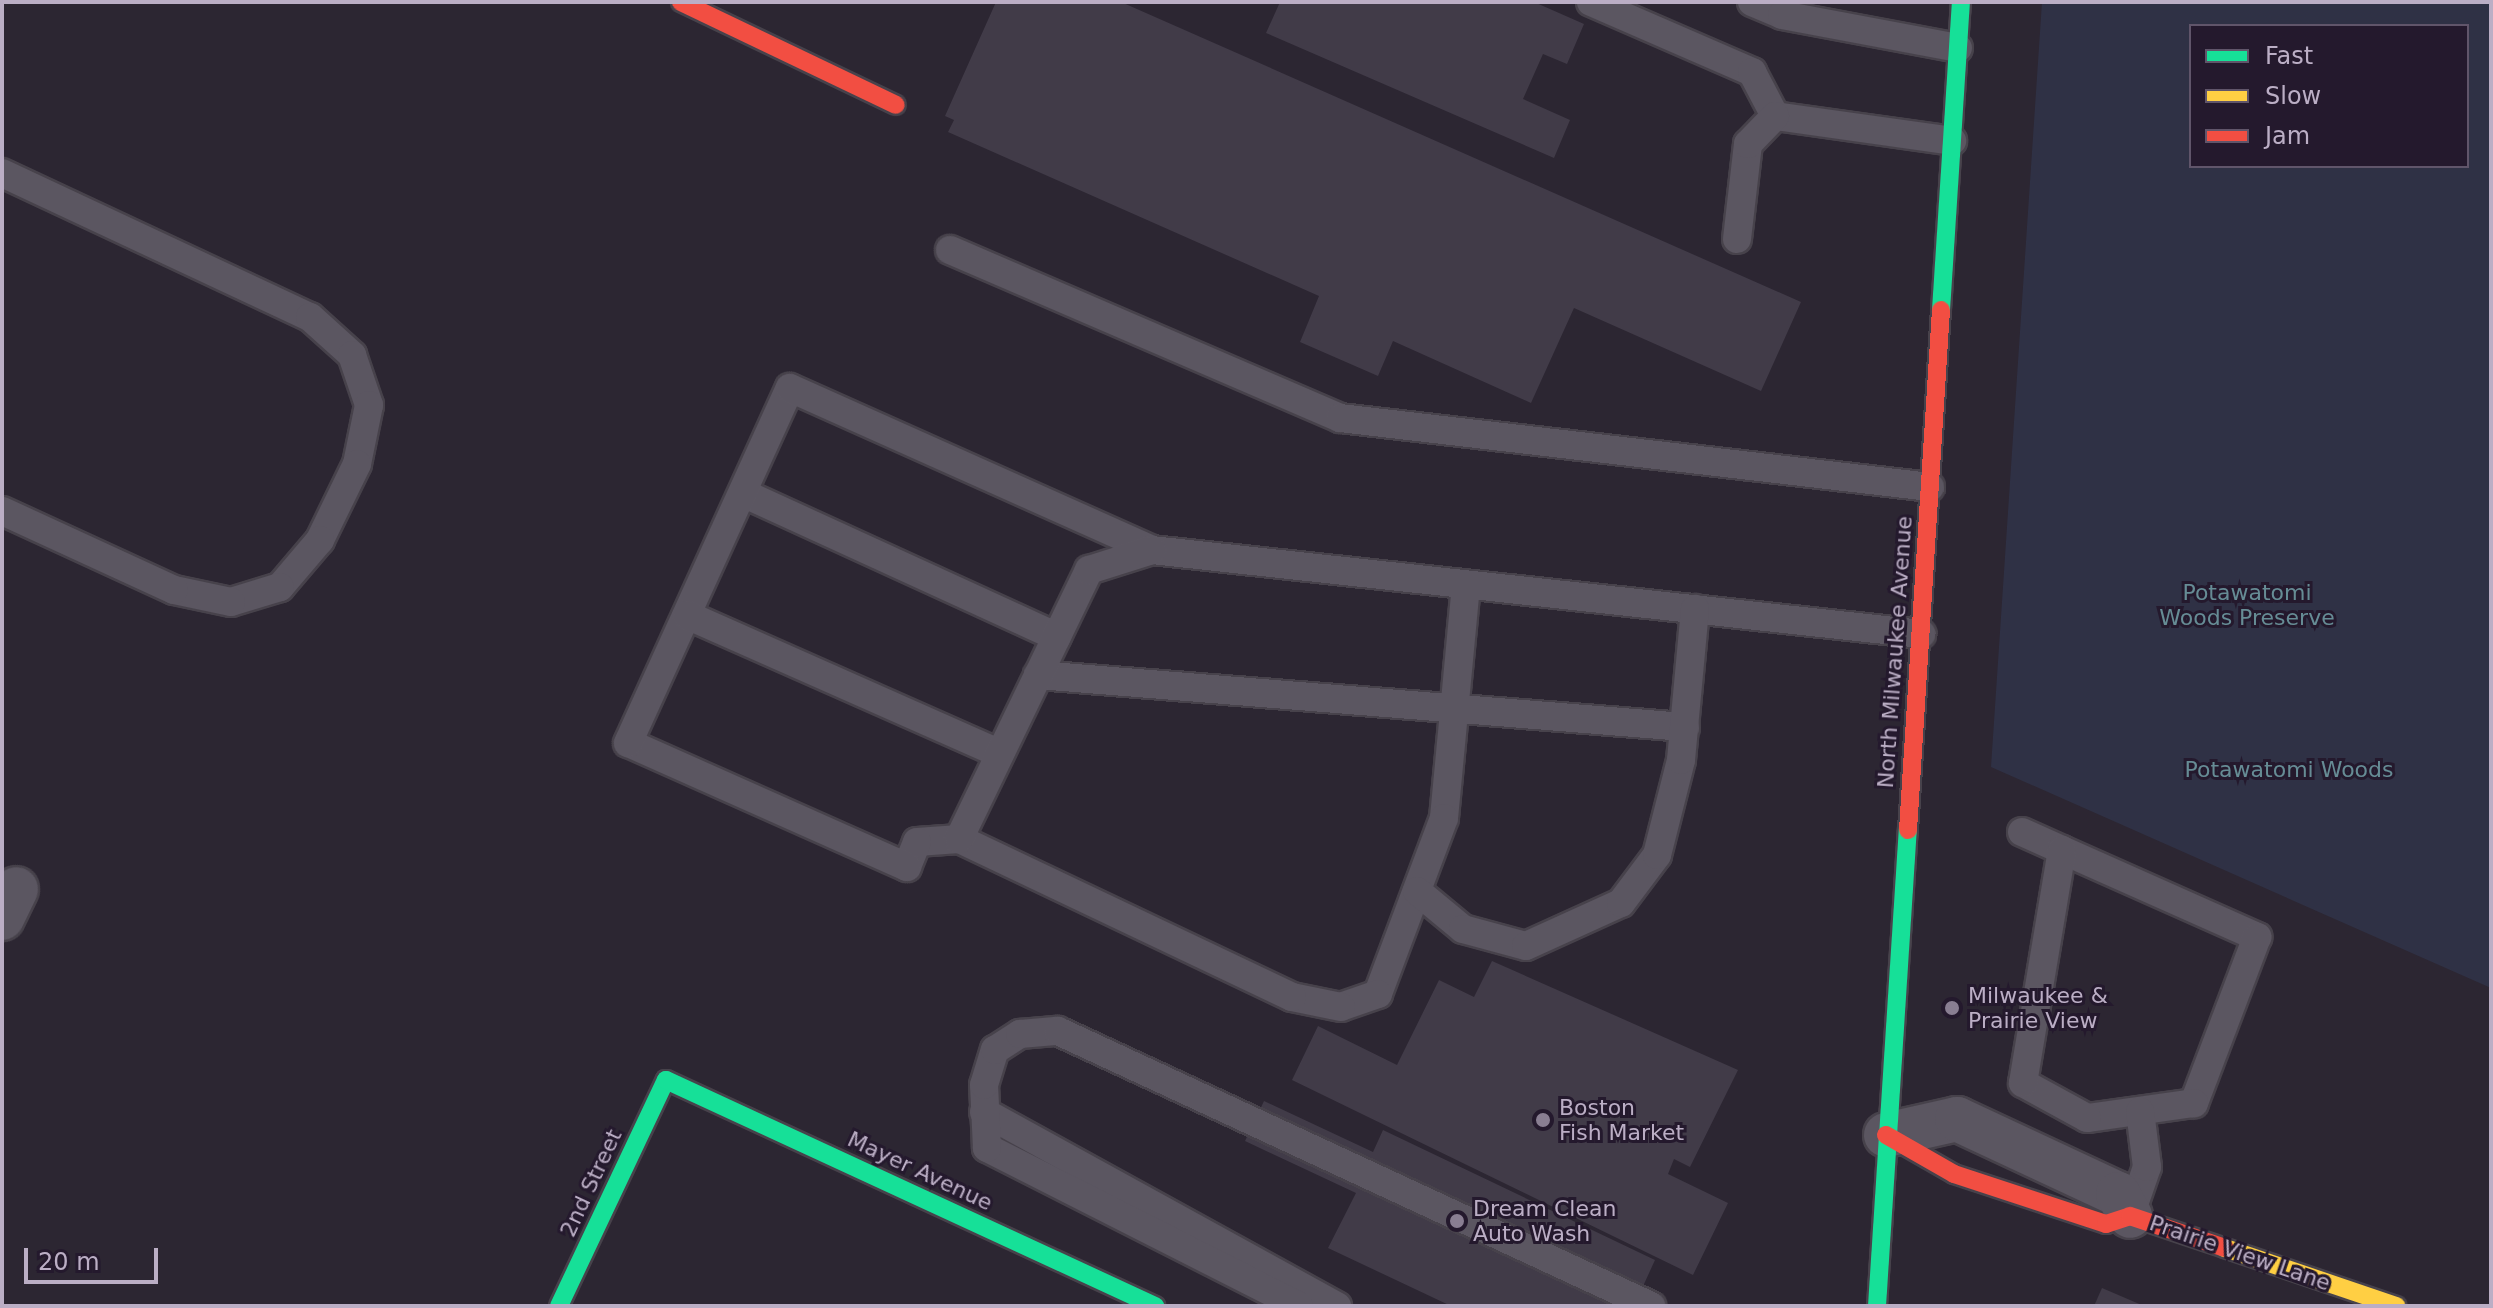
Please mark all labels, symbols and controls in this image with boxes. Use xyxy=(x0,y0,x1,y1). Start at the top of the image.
legend xyxy=(2189,24,2469,168)
text: Fast xyxy=(2265,42,2313,70)
text: Slow xyxy=(2265,82,2321,110)
text: Jam xyxy=(2265,122,2310,150)
street label: North Milwaukee Avenue xyxy=(1872,515,1918,789)
park label: Potawatomi Woods Preserve xyxy=(2159,579,2335,630)
park label: Potawatomi Woods xyxy=(2185,757,2393,783)
place label: Milwaukee & Prairie View xyxy=(1968,982,2108,1034)
marker: Milwaukee & Prairie View xyxy=(1943,999,1961,1017)
place label: Boston Fish Market xyxy=(1559,1094,1684,1146)
marker: Boston Fish Market xyxy=(1534,1111,1552,1129)
street label: 2nd Street xyxy=(555,1125,627,1241)
street label: Mayer Avenue xyxy=(843,1126,997,1216)
place label: Dream Clean Auto Wash xyxy=(1473,1195,1616,1246)
street label: Prairie View Lane xyxy=(2146,1210,2334,1296)
marker: Dream Clean Auto Wash xyxy=(1448,1212,1466,1230)
scale bar xyxy=(28,1232,162,1282)
text: 20 m xyxy=(38,1248,100,1276)

